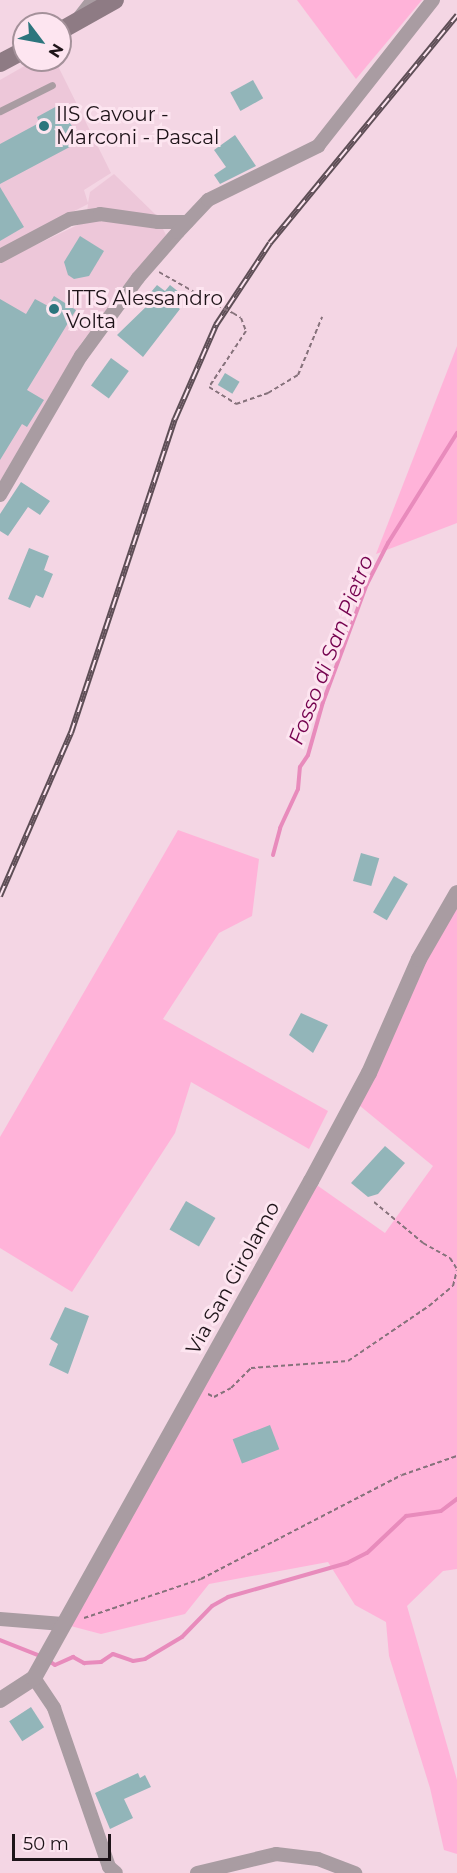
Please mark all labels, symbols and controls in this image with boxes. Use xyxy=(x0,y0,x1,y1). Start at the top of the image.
north arrow xyxy=(12,12,72,72)
text: N xyxy=(45,40,67,61)
place label: IIS Cavour - Marconi - Pascal xyxy=(56,102,219,149)
marker: IIS Cavour - Marconi - Pascal xyxy=(37,119,51,133)
place label: ITTS Alessandro Volta xyxy=(66,286,223,333)
marker: ITTS Alessandro Volta xyxy=(47,302,61,316)
water label: Fosso di San Pietro xyxy=(283,552,379,748)
street label: Via San Girolamo xyxy=(181,1197,285,1359)
scale bar xyxy=(15,1822,114,1860)
text: 50 m xyxy=(23,1833,69,1855)

